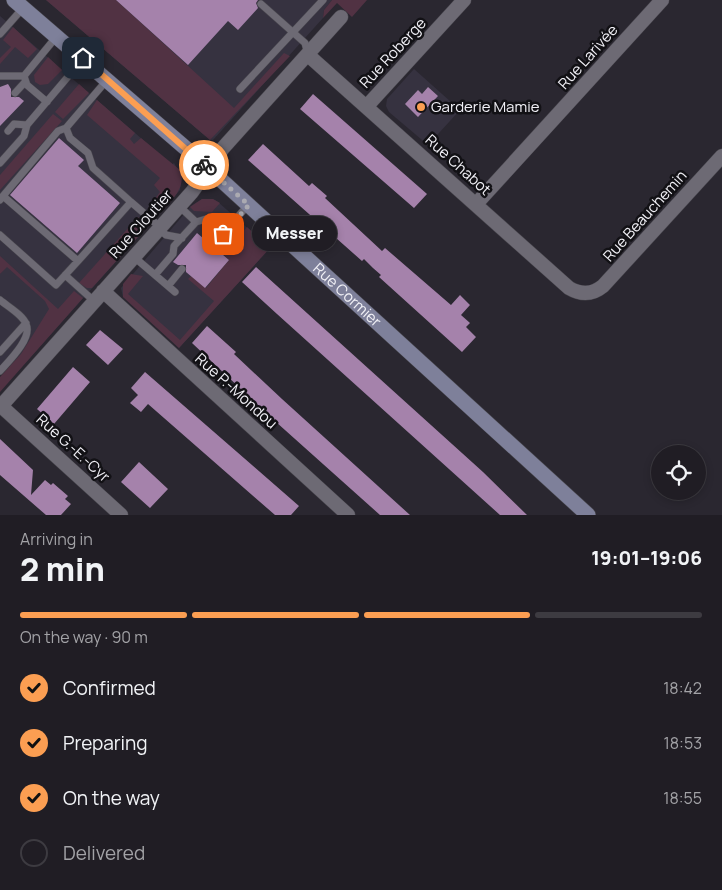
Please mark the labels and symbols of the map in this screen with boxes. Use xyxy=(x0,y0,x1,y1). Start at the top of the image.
street label: Rue Roberge xyxy=(355,13,431,92)
street label: Rue Larivée xyxy=(553,20,622,93)
pin xyxy=(62,37,104,79)
place label: Garderie Mamie xyxy=(431,96,540,117)
marker: Garderie Mamie xyxy=(415,101,427,113)
street label: Rue Chabot xyxy=(421,129,496,200)
courier xyxy=(179,140,229,190)
street label: Rue Beauchemin xyxy=(598,165,691,266)
street label: Rue Cloutier xyxy=(104,184,178,263)
pin xyxy=(202,213,244,255)
callout: Messer xyxy=(253,216,338,252)
street label: Rue Cormier xyxy=(309,258,387,332)
street label: Rue P.-Mondou xyxy=(191,348,282,433)
street label: Rue G.-E.-Cyr xyxy=(32,409,115,487)

